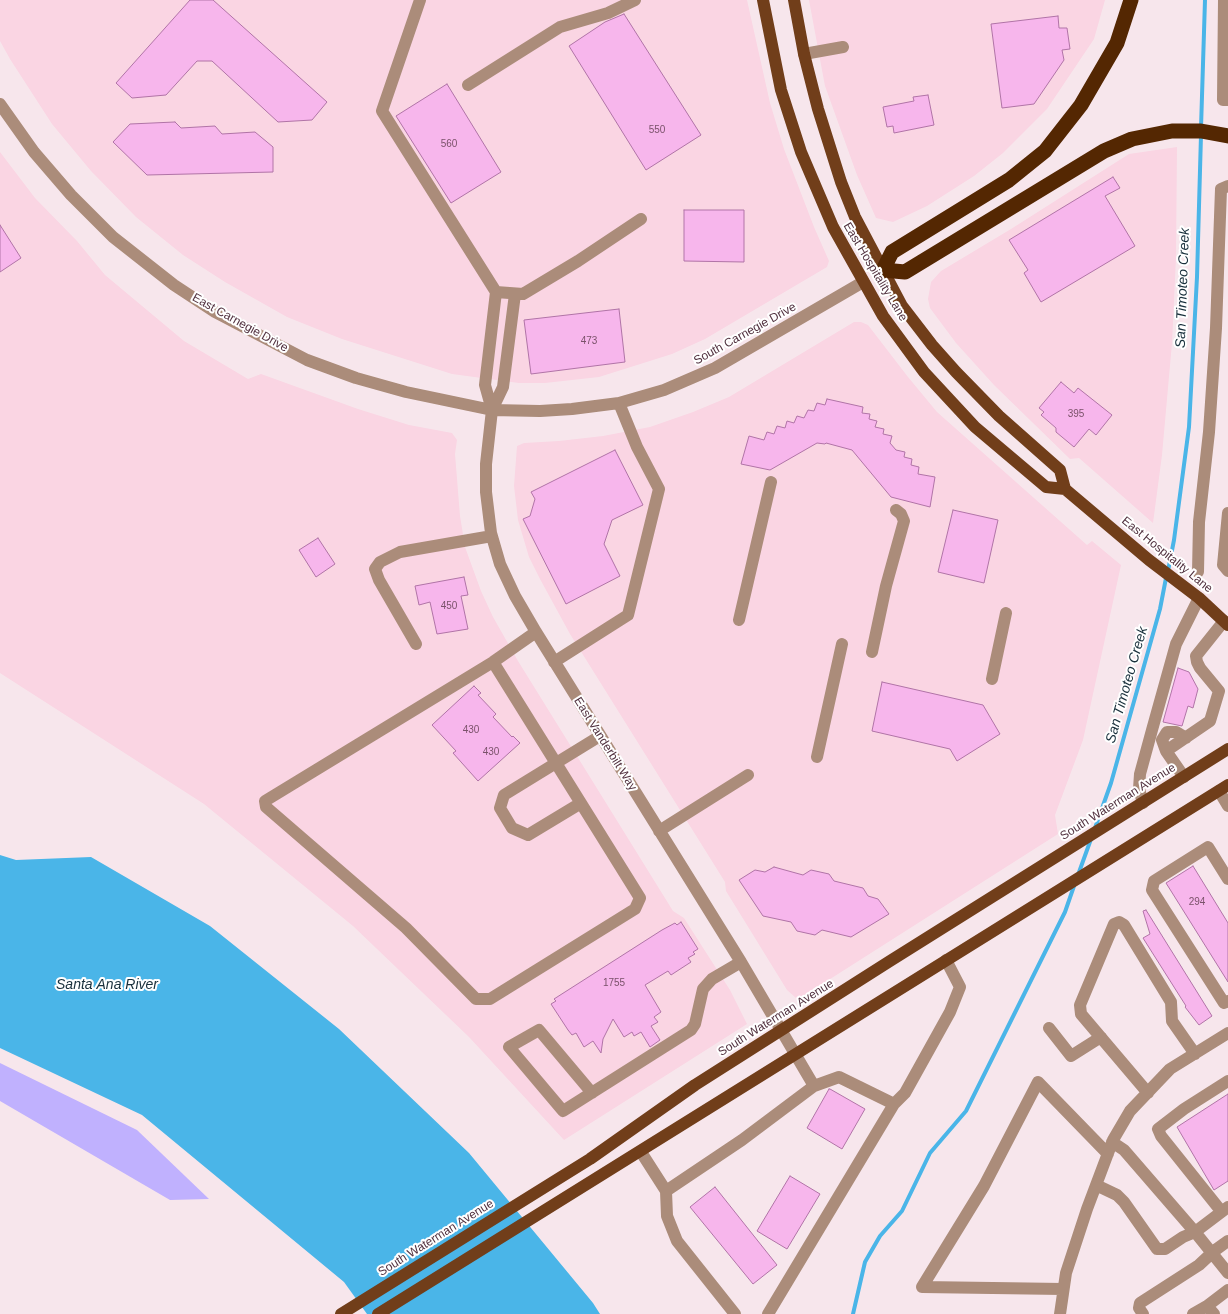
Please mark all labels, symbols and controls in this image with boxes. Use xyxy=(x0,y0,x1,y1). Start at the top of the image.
house number: 550 xyxy=(649,124,665,136)
house number: 560 xyxy=(441,138,457,150)
street label: East Hospitality Lane xyxy=(840,220,910,324)
water label: San Timoteo Creek xyxy=(1173,228,1193,348)
street label: East Carnegie Drive xyxy=(190,291,290,355)
street label: South Carnegie Drive xyxy=(691,300,799,368)
house number: 473 xyxy=(581,335,597,347)
house number: 395 xyxy=(1068,408,1084,420)
street label: East Hospitality Lane xyxy=(1119,514,1215,596)
house number: 450 xyxy=(441,600,457,612)
water label: San Timoteo Creek xyxy=(1102,625,1152,745)
street label: East Vanderbilt Way xyxy=(570,695,640,793)
house number: 430 xyxy=(463,724,479,736)
house number: 430 xyxy=(483,746,499,758)
street label: South Waterman Avenue xyxy=(1058,761,1178,843)
house number: 294 xyxy=(1189,896,1205,908)
water label: Santa Ana River xyxy=(56,977,158,993)
house number: 1755 xyxy=(603,977,625,989)
street label: South Waterman Avenue xyxy=(716,977,836,1059)
street label: South Waterman Avenue xyxy=(376,1197,496,1279)

